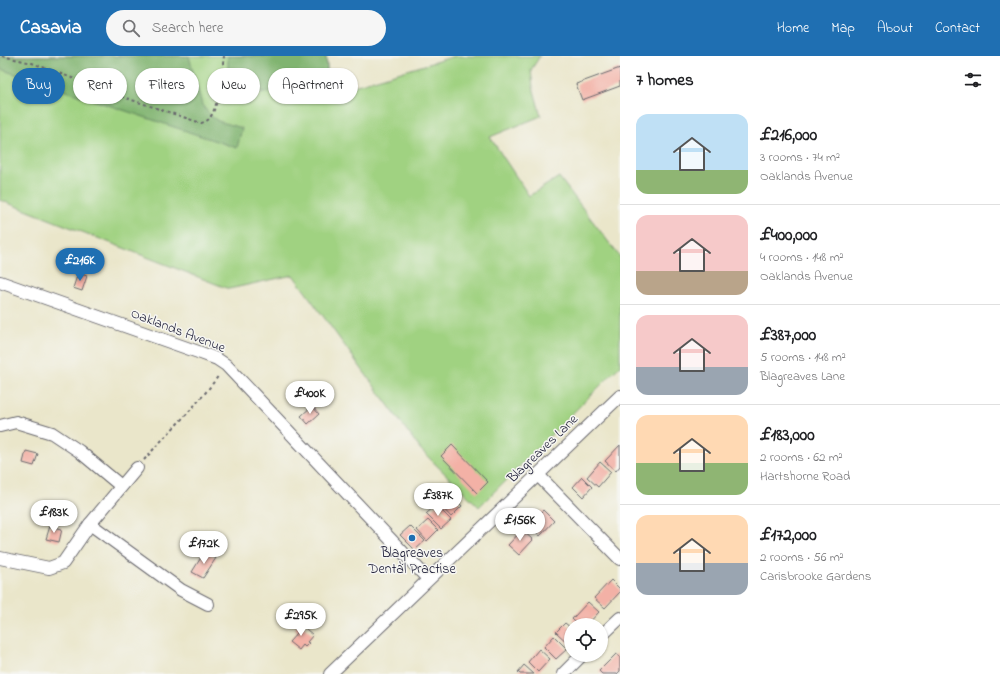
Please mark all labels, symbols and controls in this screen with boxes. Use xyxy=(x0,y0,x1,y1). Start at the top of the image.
search box xyxy=(106,10,386,46)
text: Casavia xyxy=(20,15,82,42)
icon: search xyxy=(120,17,142,39)
text: Search here xyxy=(152,17,224,39)
text: Home xyxy=(777,18,809,39)
text: Map xyxy=(831,18,855,39)
text: About xyxy=(877,18,913,39)
text: Contact xyxy=(935,18,980,39)
chip: Buy xyxy=(12,68,65,104)
chip: Rent xyxy=(73,68,127,104)
chip: Filters xyxy=(135,68,199,104)
chip: New xyxy=(207,68,260,104)
chip: Apartment xyxy=(268,68,358,104)
text: 7 homes xyxy=(636,68,694,93)
icon: filters xyxy=(962,69,984,91)
text: £216,000 xyxy=(760,123,817,148)
icon: home xyxy=(668,130,716,178)
text: 3 rooms · 74 m² xyxy=(760,148,840,167)
text: Oaklands Avenue xyxy=(760,167,853,186)
text: £400,000 xyxy=(760,223,817,248)
icon: home xyxy=(668,231,716,279)
pin: £216K xyxy=(52,248,108,282)
text: 4 rooms · 148 m² xyxy=(760,248,844,267)
text: £216K xyxy=(65,251,95,270)
text: Oaklands Avenue xyxy=(760,267,853,286)
street label: Oaklands Avenue xyxy=(128,303,229,359)
text: £387,000 xyxy=(760,323,816,348)
icon: home xyxy=(668,331,716,379)
text: 5 rooms · 148 m² xyxy=(760,348,846,367)
text: Blagreaves Lane xyxy=(760,367,845,386)
pin: £400K xyxy=(282,381,338,415)
text: £400K xyxy=(294,384,326,403)
street label: Blagreaves Lane xyxy=(502,409,584,490)
text: £183,000 xyxy=(760,423,815,448)
icon: home xyxy=(668,431,716,479)
text: 2 rooms · 62 m² xyxy=(760,448,843,467)
text: Hartshorne Road xyxy=(760,467,850,486)
pin: £387K xyxy=(410,483,466,517)
text: £387K xyxy=(423,486,453,505)
pin: £183K xyxy=(26,500,82,534)
text: £183K xyxy=(40,503,68,522)
pin: £156K xyxy=(492,508,548,542)
text: £156K xyxy=(504,511,536,530)
text: £172,000 xyxy=(760,523,817,548)
pin: £172K xyxy=(176,531,232,565)
icon: home xyxy=(668,531,716,579)
marker: Blagreaves Dental Practise xyxy=(407,533,417,543)
text: £172K xyxy=(189,534,219,553)
place label: Blagreaves Dental Practise xyxy=(367,543,457,580)
text: 2 rooms · 56 m² xyxy=(760,548,844,567)
text: Carisbrooke Gardens xyxy=(760,567,871,586)
pin: £295K xyxy=(273,603,329,637)
text: £295K xyxy=(285,606,317,625)
map controls xyxy=(564,618,608,662)
button: locate xyxy=(564,618,608,662)

